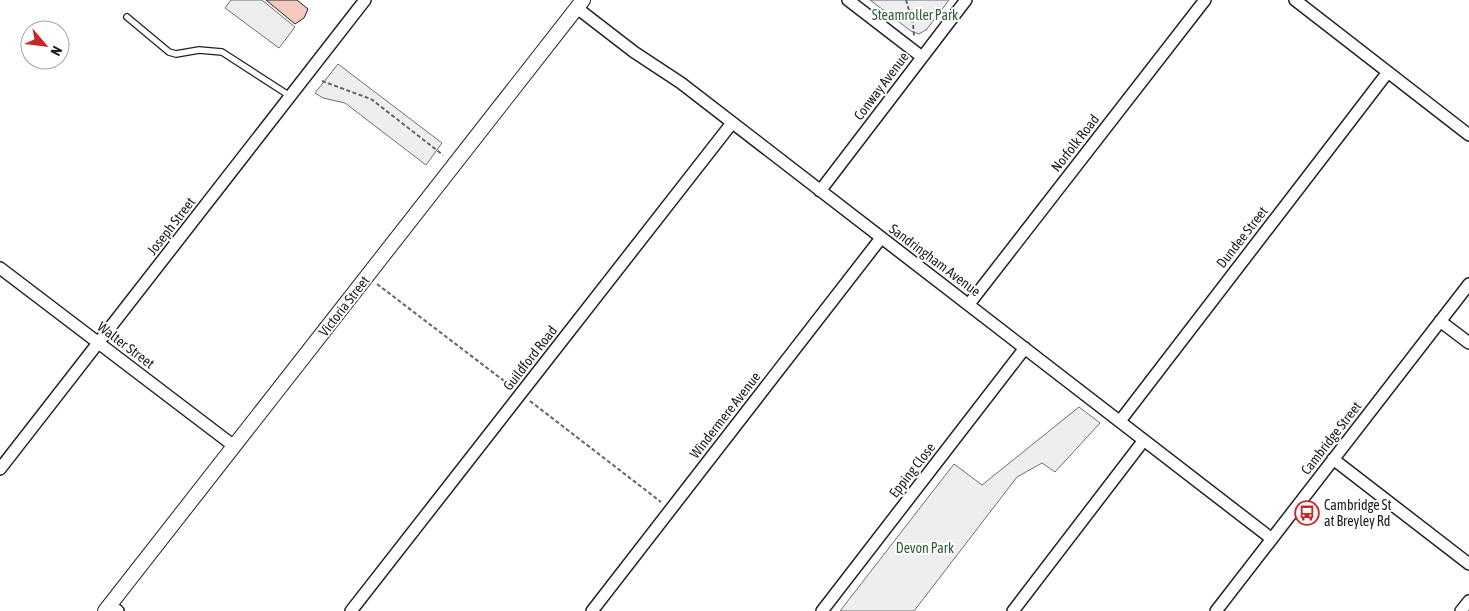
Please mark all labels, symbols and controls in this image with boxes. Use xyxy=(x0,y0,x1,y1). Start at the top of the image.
park label: Steamroller Park xyxy=(872,7,958,23)
north arrow xyxy=(20,20,70,70)
text: N xyxy=(47,44,65,59)
street label: Conway Avenue xyxy=(850,49,912,123)
street label: Norfolk Road xyxy=(1048,111,1102,175)
street label: Joseph Street xyxy=(144,194,198,258)
street label: Dundee Street xyxy=(1213,203,1271,271)
street label: Sandringham Avenue xyxy=(886,221,984,299)
street label: Victoria Street xyxy=(315,273,373,339)
street label: Walter Street xyxy=(94,318,158,372)
street label: Guildford Road xyxy=(500,323,560,393)
street label: Windermere Avenue xyxy=(686,369,764,461)
street label: Cambridge Street xyxy=(1298,398,1364,478)
street label: Epping Close xyxy=(886,439,938,501)
place label: Cambridge St at Breyley Rd xyxy=(1324,497,1391,529)
bus stop icon: Cambridge St at Breyley Rd xyxy=(1294,500,1320,526)
park label: Devon Park xyxy=(896,540,954,556)

